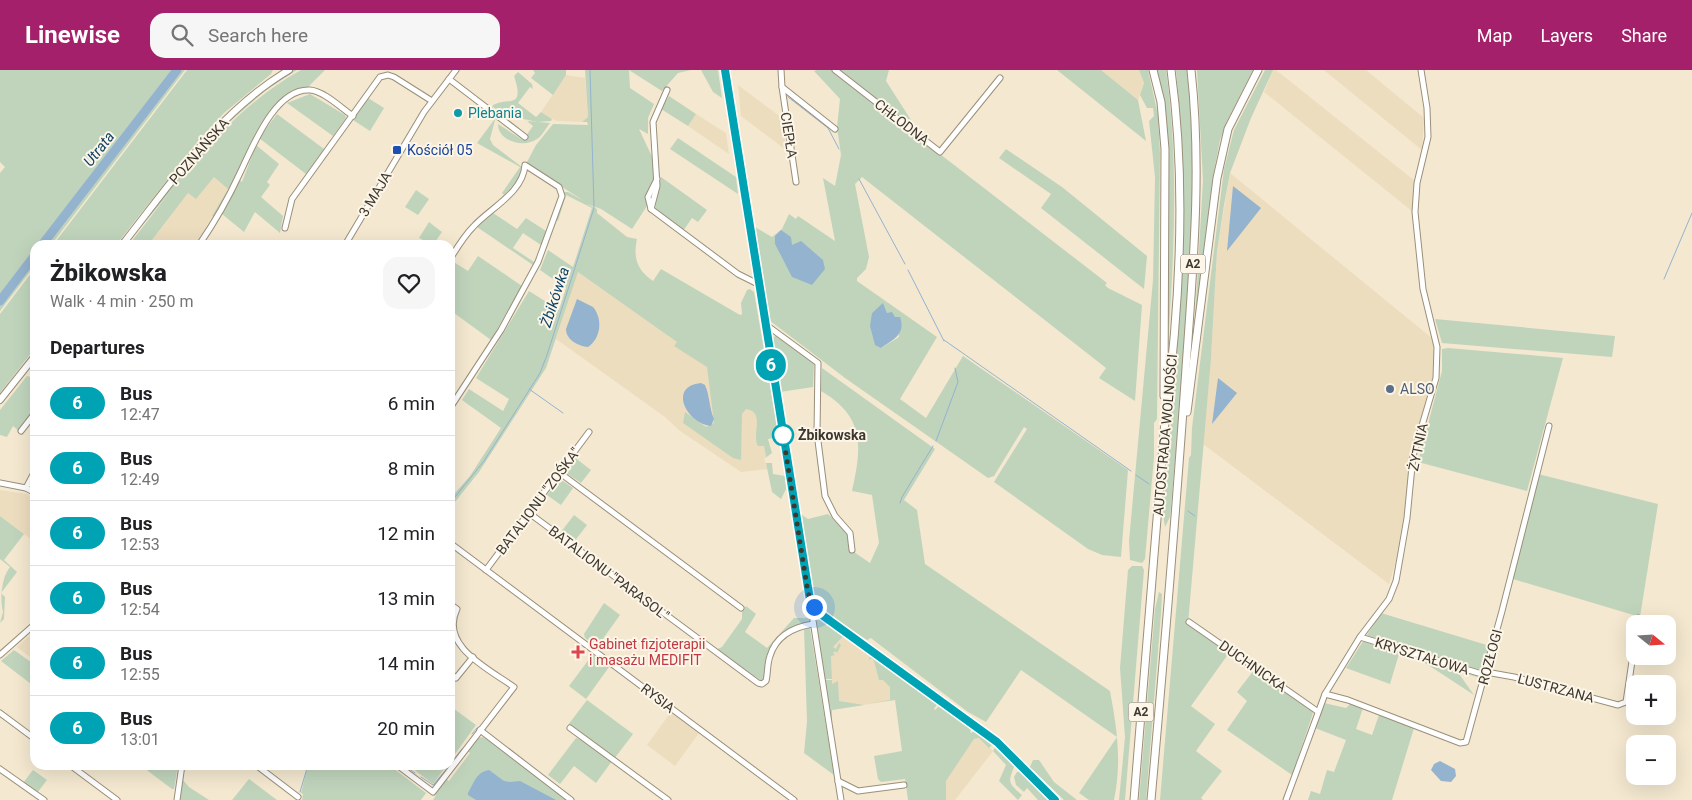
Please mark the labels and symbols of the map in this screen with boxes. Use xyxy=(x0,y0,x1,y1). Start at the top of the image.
street label: CHŁODNA xyxy=(872,96,932,148)
place label: Plebania xyxy=(468,105,522,121)
marker: Plebania xyxy=(452,107,464,119)
street label: CIEPŁA xyxy=(777,111,801,159)
street label: POZNAŃSKA xyxy=(165,114,232,187)
water label: Utrata xyxy=(80,128,118,170)
place label: Kościół 05 xyxy=(407,142,473,158)
marker: Kościół 05 xyxy=(391,144,403,156)
street label: 3 MAJA xyxy=(355,169,395,219)
road number: A2 xyxy=(1180,254,1206,273)
water label: Żbikówka xyxy=(536,265,573,330)
line badge: 6 xyxy=(755,349,787,381)
street label: AUTOSTRADA WOLNOŚCI xyxy=(1149,353,1180,517)
place label: ALSO xyxy=(1400,381,1435,397)
marker: ALSO xyxy=(1384,383,1396,395)
street label: ŻYTNIA xyxy=(1405,422,1431,472)
marker: Żbikowska xyxy=(772,424,794,446)
place label: Żbikowska xyxy=(798,427,866,443)
street label: BATALIONU "ZOŚKA" xyxy=(492,444,583,558)
street label: BATALIONU "PARASOL" xyxy=(546,522,672,624)
your location xyxy=(802,595,827,620)
north arrow xyxy=(1626,615,1676,665)
street label: ROZŁOGI xyxy=(1475,627,1505,687)
street label: KRYSZTAŁOWA xyxy=(1373,634,1471,678)
place label: Gabinet fizjoterapii i masażu MEDIFIT xyxy=(589,636,705,668)
street label: DUCHNICKA xyxy=(1216,637,1290,695)
marker: Gabinet fizjoterapii i masażu MEDIFIT xyxy=(571,645,585,659)
street label: LUSTRZANA xyxy=(1516,670,1596,706)
street label: RYSIA xyxy=(638,680,678,716)
road number: A2 xyxy=(1128,702,1154,722)

